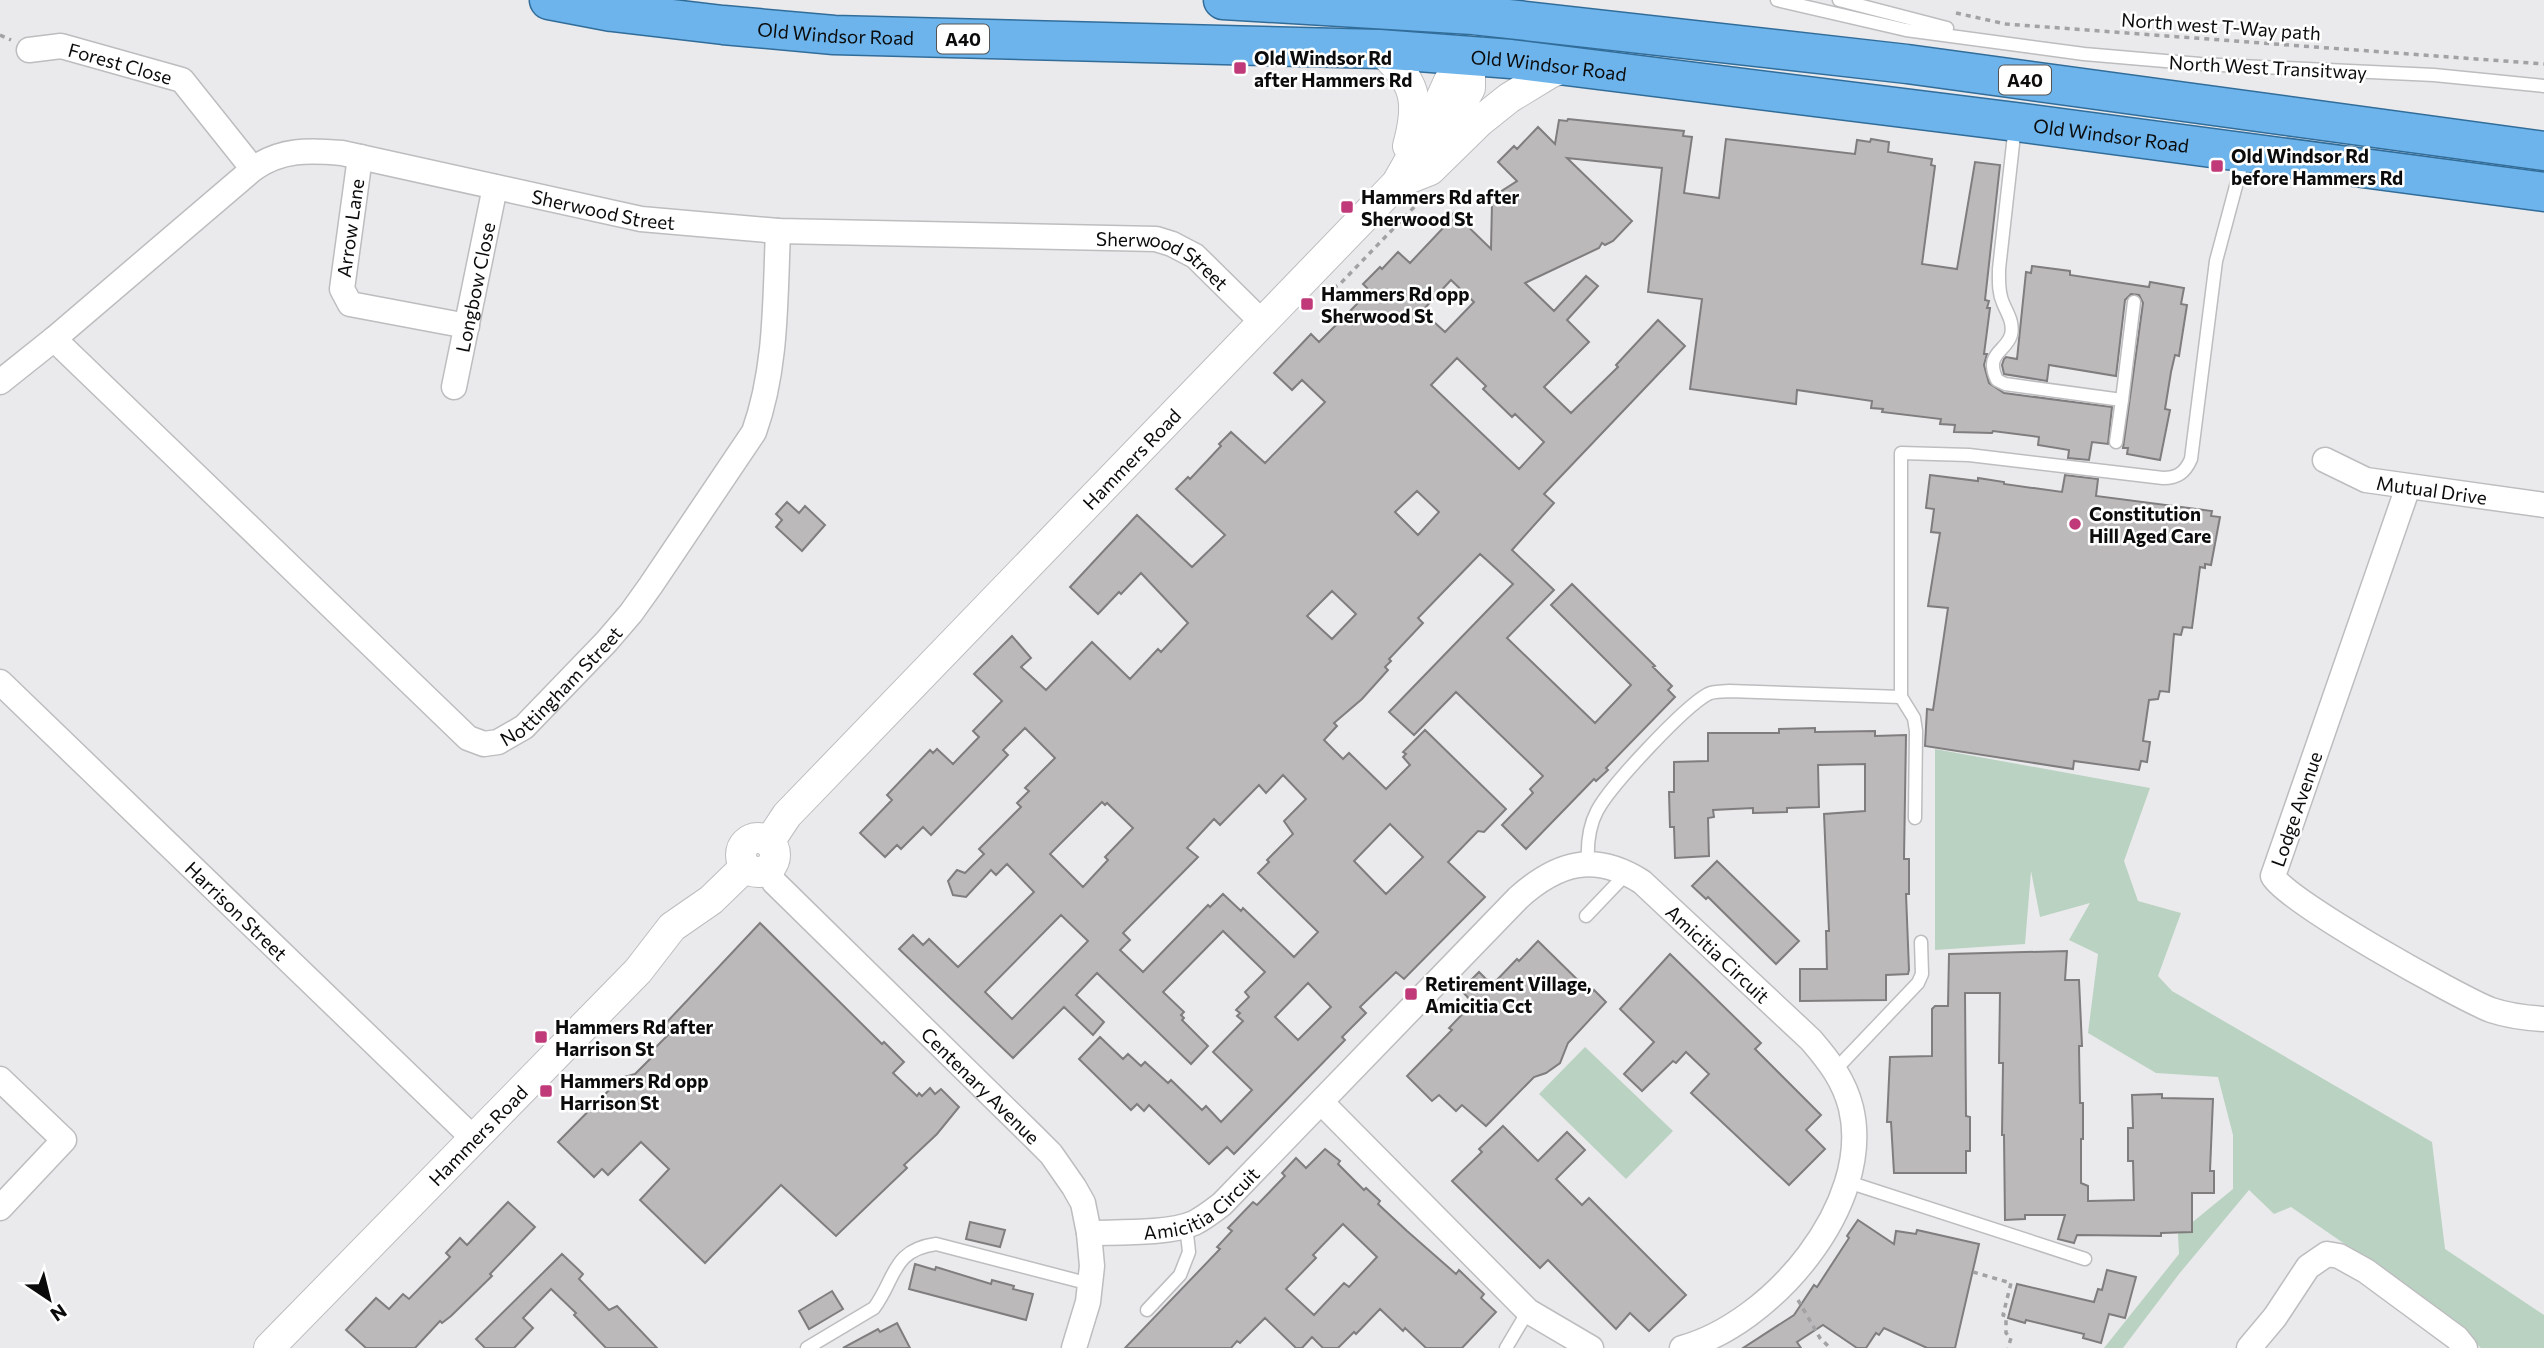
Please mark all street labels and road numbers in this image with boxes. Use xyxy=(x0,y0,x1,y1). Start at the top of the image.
street label: North west T-Way path xyxy=(2120,8,2322,44)
street label: Old Windsor Road xyxy=(757,17,914,49)
road number: A40 xyxy=(937,24,989,54)
street label: Forest Close xyxy=(66,37,175,88)
street label: Old Windsor Road xyxy=(1470,44,1628,85)
street label: North West Transitway xyxy=(2168,50,2368,84)
road number: A40 xyxy=(1999,66,2051,94)
street label: Old Windsor Road xyxy=(2032,113,2191,156)
street label: Arrow Lane xyxy=(332,177,368,279)
street label: Sherwood Street xyxy=(530,184,676,233)
street label: Longbow Close xyxy=(450,220,499,354)
street label: Sherwood Street xyxy=(1096,226,1234,294)
street label: Hammers Road xyxy=(1077,403,1185,514)
street label: Mutual Drive xyxy=(2375,470,2489,508)
street label: Nottingham Street xyxy=(496,621,626,750)
street label: Lodge Avenue xyxy=(2266,748,2326,870)
street label: Harrison Street xyxy=(181,856,293,965)
street label: Amicitia Circuit xyxy=(1662,899,1775,1007)
street label: Centenary Avenue xyxy=(917,1022,1045,1148)
street label: Hammers Road xyxy=(423,1080,532,1190)
street label: Amicitia Circuit xyxy=(1143,1162,1264,1243)

